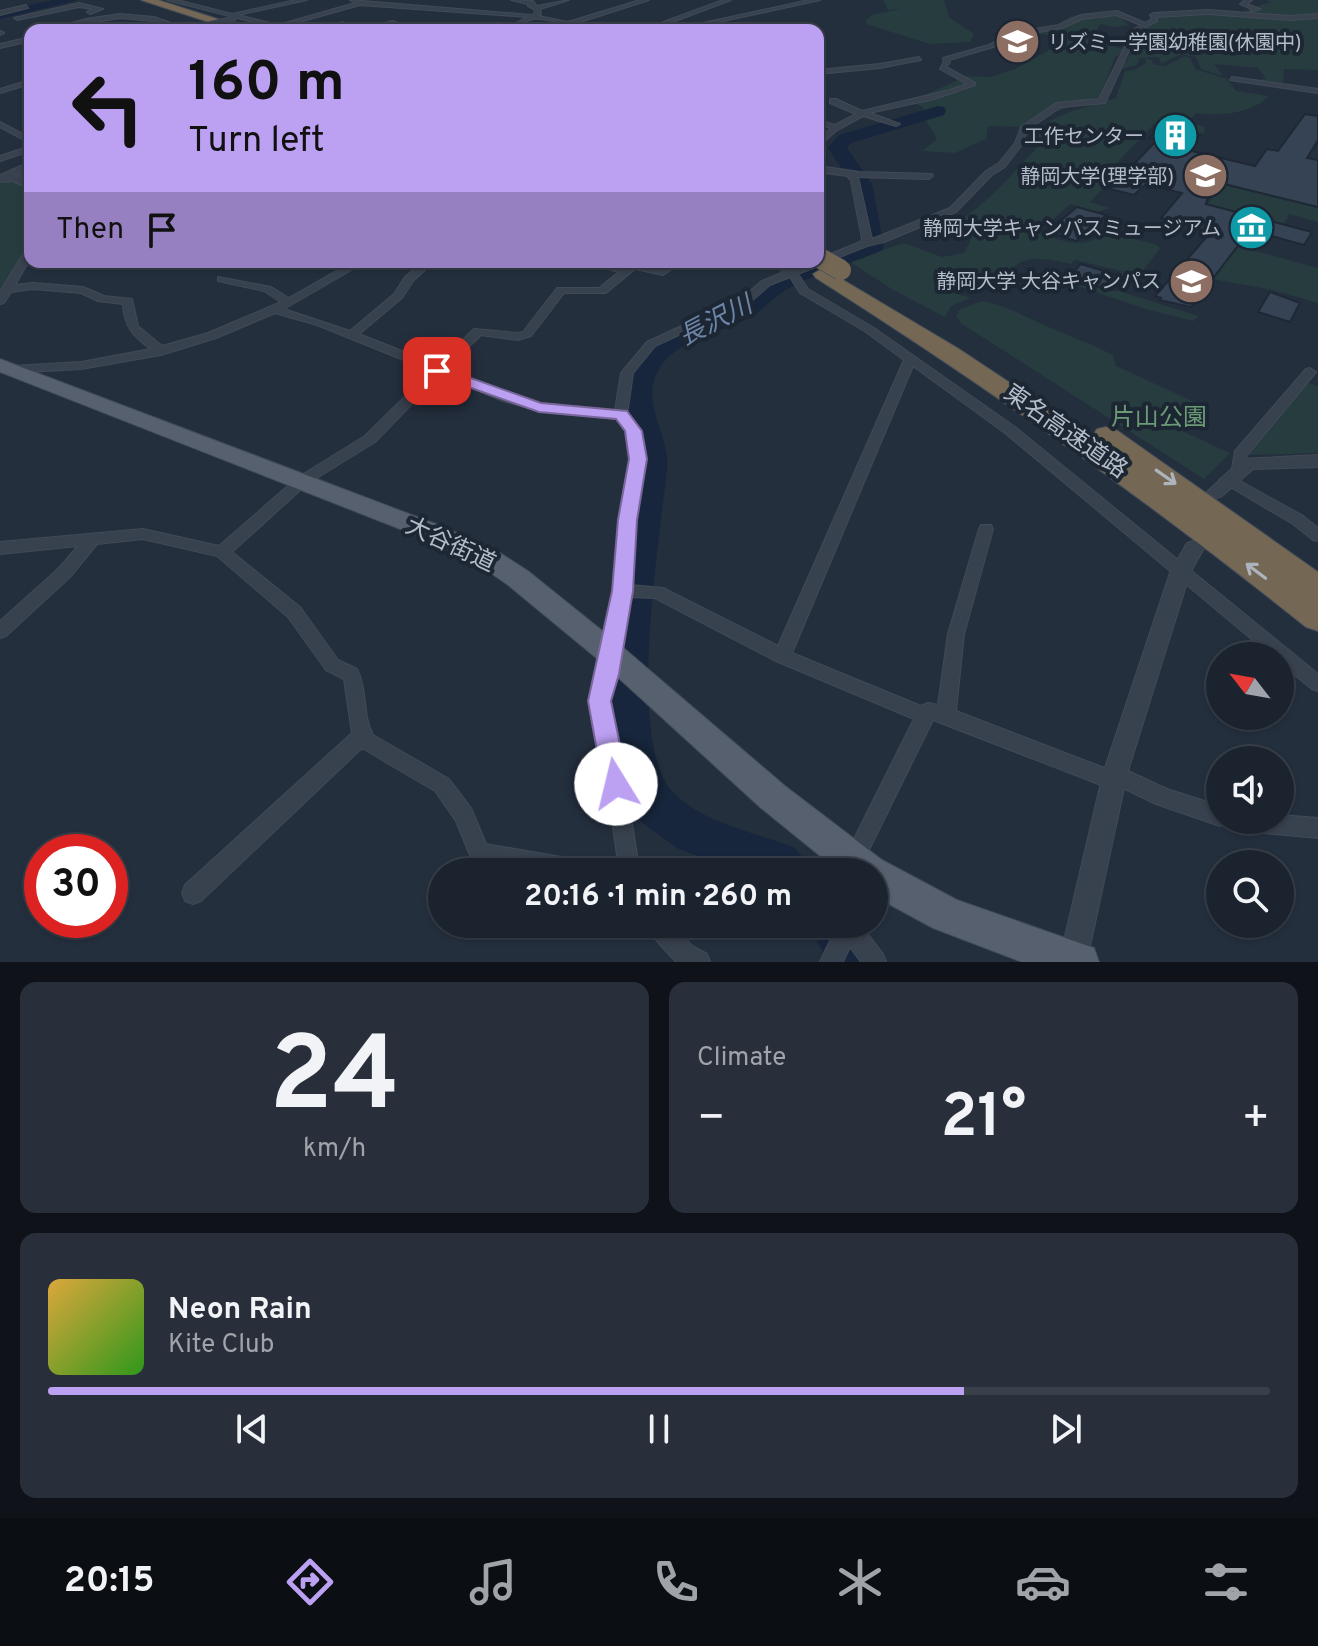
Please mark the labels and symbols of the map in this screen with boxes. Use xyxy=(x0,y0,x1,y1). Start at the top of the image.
school or university icon: リズミー学園幼稚園(休園中) xyxy=(993,18,1041,66)
place label: リズミー学園幼稚園(休園中) xyxy=(1048,31,1302,57)
building icon: 工作センター xyxy=(1151,112,1199,160)
place label: 工作センター xyxy=(1024,125,1144,151)
school or university icon: 静岡大学(理学部) xyxy=(1181,152,1229,200)
place label: 静岡大学(理学部) xyxy=(1020,165,1174,191)
museum icon: 静岡大学キャンパスミュージアム xyxy=(1228,204,1276,252)
place label: 静岡大学キャンパスミュージアム xyxy=(923,217,1221,243)
school or university icon: 静岡大学 大谷キャンパス xyxy=(1168,257,1216,305)
place label: 静岡大学 大谷キャンパス xyxy=(936,270,1161,296)
water label: 長沢川 xyxy=(674,288,761,355)
pin xyxy=(403,337,471,405)
street label: 東名高速道路 xyxy=(997,379,1132,486)
park label: 片山公園 xyxy=(1111,404,1207,434)
one-way arrow xyxy=(1155,469,1177,485)
street label: 大谷街道 xyxy=(400,512,500,580)
one-way arrow xyxy=(1246,562,1267,579)
north arrow xyxy=(1206,642,1294,730)
position arrow xyxy=(574,742,658,826)
speed limit sign: 30 xyxy=(24,834,128,938)

